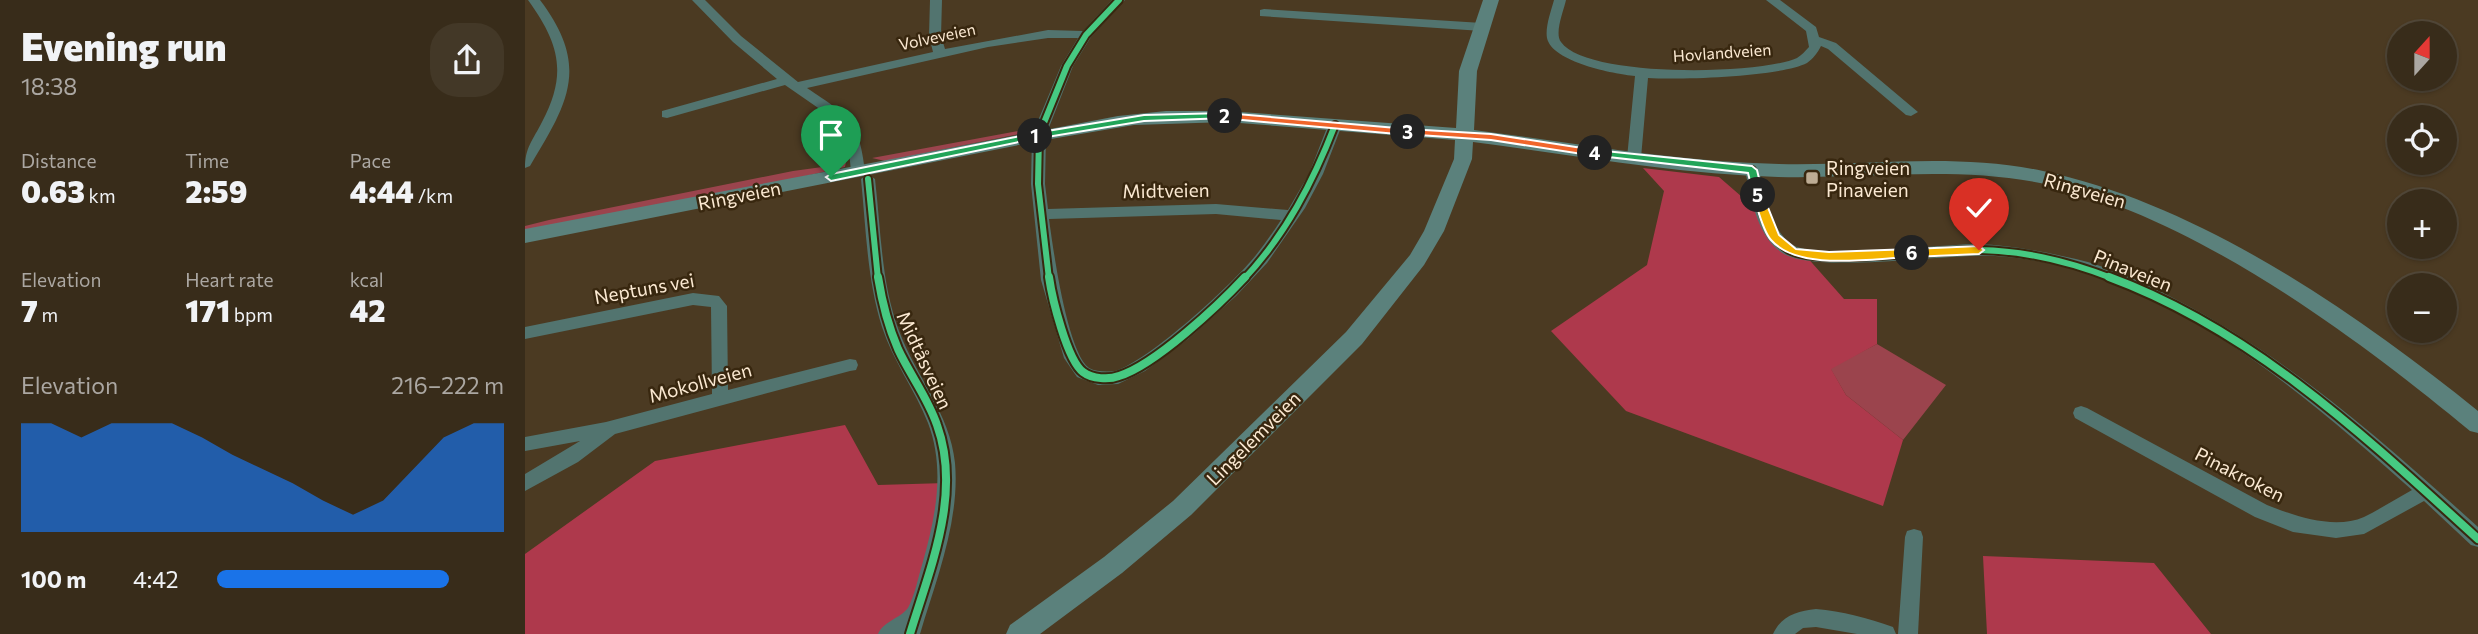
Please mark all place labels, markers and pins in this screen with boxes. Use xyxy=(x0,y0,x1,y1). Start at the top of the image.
pin: 2 xyxy=(1207,99,1243,134)
pin xyxy=(801,105,861,177)
pin: 3 xyxy=(1391,114,1425,150)
pin: 1 xyxy=(1017,118,1053,154)
pin: 4 xyxy=(1577,136,1613,170)
place label: Ringveien Pinaveien xyxy=(1826,156,1910,201)
marker: Ringveien Pinaveien xyxy=(1804,170,1820,186)
pin: 5 xyxy=(1741,178,1775,212)
pin xyxy=(1949,178,2009,250)
pin: 6 xyxy=(1895,236,1929,270)

